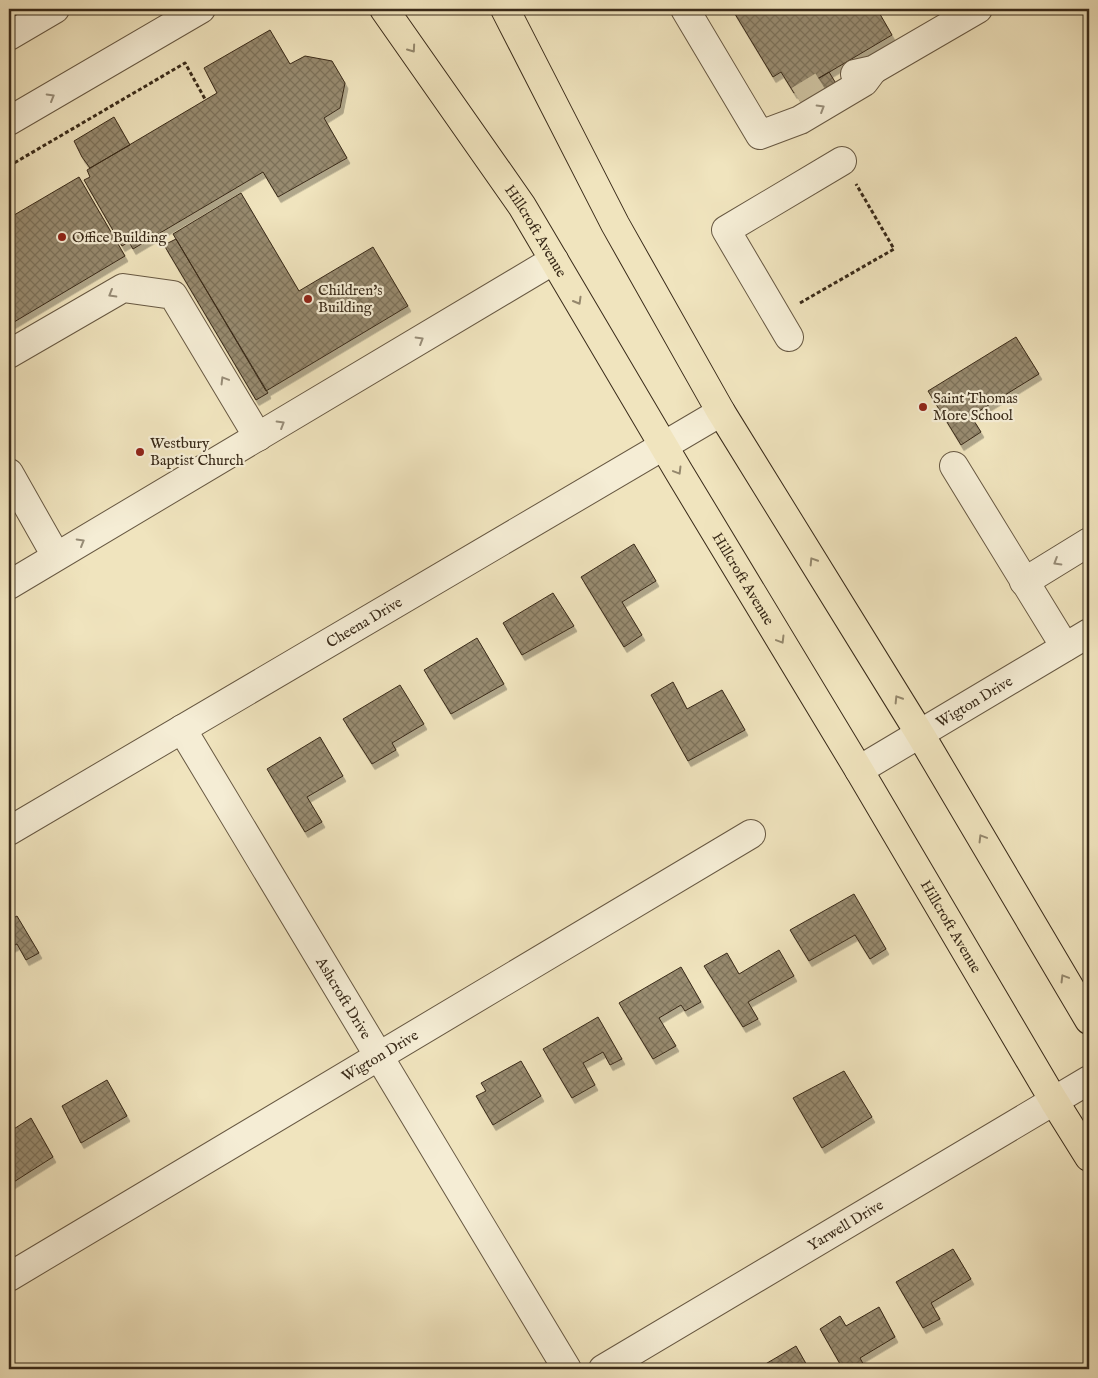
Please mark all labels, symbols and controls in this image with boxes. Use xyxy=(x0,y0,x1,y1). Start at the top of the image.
one-way arrow xyxy=(406,43,415,53)
one-way arrow xyxy=(45,93,54,103)
one-way arrow xyxy=(815,104,824,114)
street label: Hillcroft Avenue xyxy=(500,181,571,281)
place label: Office Building xyxy=(72,228,168,247)
marker: Office Building xyxy=(56,231,68,243)
place label: Children's Building xyxy=(318,281,382,317)
one-way arrow xyxy=(109,288,118,298)
marker: Children's Building xyxy=(302,293,314,305)
one-way arrow xyxy=(572,296,582,305)
one-way arrow xyxy=(415,337,424,347)
one-way arrow xyxy=(220,377,230,386)
place label: Saint Thomas More School xyxy=(933,389,1018,425)
marker: Saint Thomas More School xyxy=(917,401,929,413)
one-way arrow xyxy=(275,420,284,430)
place label: Westbury Baptist Church xyxy=(150,434,244,470)
marker: Westbury Baptist Church xyxy=(134,446,146,458)
one-way arrow xyxy=(672,466,682,475)
street label: Hillcroft Avenue xyxy=(708,529,779,629)
one-way arrow xyxy=(75,538,84,548)
one-way arrow xyxy=(1053,556,1062,565)
one-way arrow xyxy=(809,557,819,566)
street label: Cheena Drive xyxy=(323,592,406,652)
one-way arrow xyxy=(774,635,784,644)
street label: Wigton Drive xyxy=(932,671,1016,732)
one-way arrow xyxy=(895,695,905,704)
one-way arrow xyxy=(978,835,988,844)
street label: Hillcroft Avenue xyxy=(916,876,986,976)
street label: Ashcroft Drive xyxy=(311,953,376,1043)
one-way arrow xyxy=(1061,975,1071,984)
street label: Wigton Drive xyxy=(338,1025,422,1086)
street label: Yarwell Drive xyxy=(804,1195,887,1255)

